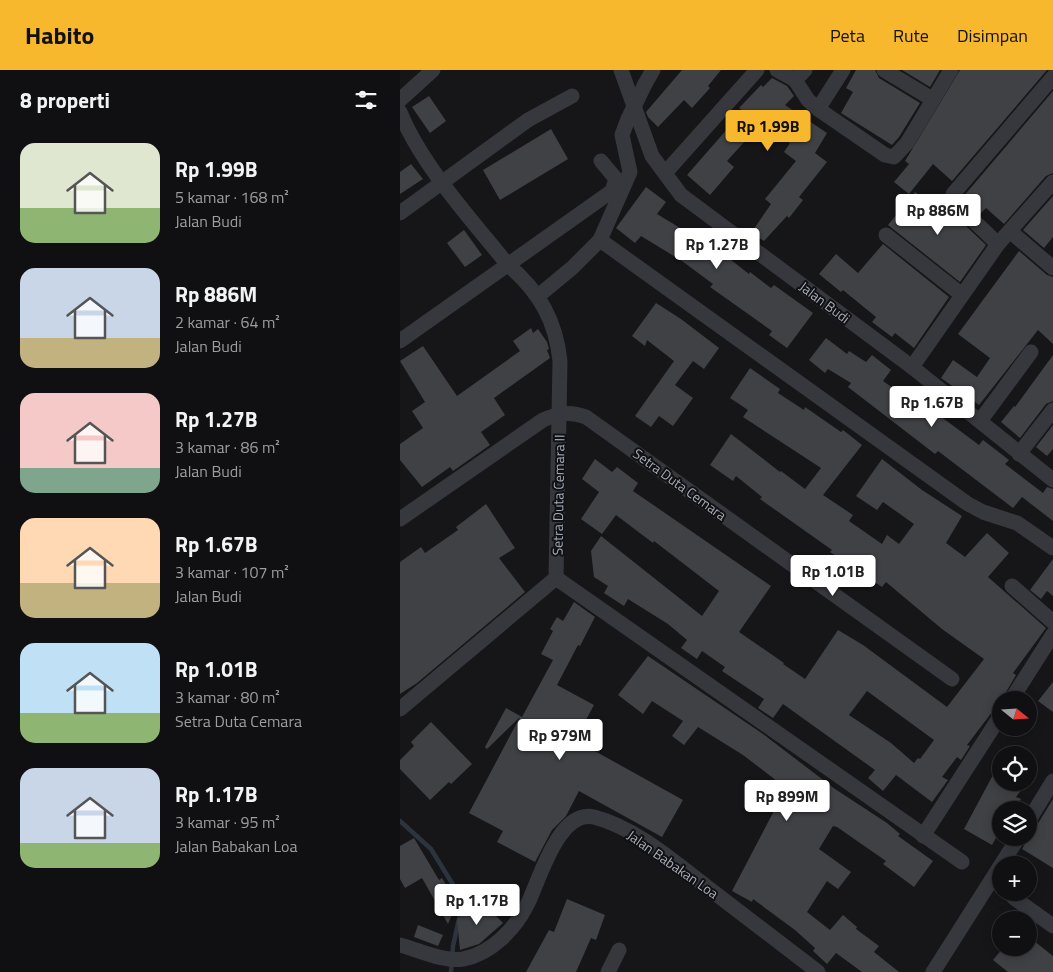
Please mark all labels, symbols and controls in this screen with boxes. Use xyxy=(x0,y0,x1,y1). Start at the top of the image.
text: Habito xyxy=(25,17,94,53)
text: Peta xyxy=(830,22,865,49)
text: Rute xyxy=(893,22,929,49)
text: Disimpan xyxy=(957,22,1028,49)
text: 8 properti xyxy=(20,84,110,116)
icon: filters xyxy=(352,86,380,114)
pin: Rp 1.99B xyxy=(716,109,820,152)
text: Rp 1.99B xyxy=(737,114,799,138)
text: Rp 1.99B xyxy=(175,153,258,185)
icon: home xyxy=(60,163,120,223)
text: 5 kamar · 168 m² xyxy=(175,185,289,209)
pin: Rp 886M xyxy=(892,194,984,236)
text: Rp 886M xyxy=(907,198,969,222)
text: Jalan Budi xyxy=(175,209,242,233)
pin: Rp 1.27B xyxy=(665,228,769,270)
text: Rp 1.27B xyxy=(686,232,748,256)
street label: Jalan Budi xyxy=(795,276,855,328)
text: Rp 886M xyxy=(175,278,257,310)
icon: home xyxy=(60,288,120,348)
text: 2 kamar · 64 m² xyxy=(175,310,280,334)
text: Jalan Budi xyxy=(175,334,242,358)
pin: Rp 1.67B xyxy=(880,386,984,428)
text: Rp 1.67B xyxy=(901,390,963,414)
text: Rp 1.27B xyxy=(175,403,258,435)
icon: home xyxy=(60,413,120,473)
street label: Setra Duta Cemara II xyxy=(546,434,570,556)
text: 3 kamar · 86 m² xyxy=(175,435,280,459)
street label: Setra Duta Cemara xyxy=(629,443,731,525)
text: Jalan Budi xyxy=(175,459,242,483)
text: Rp 1.67B xyxy=(175,528,258,560)
icon: home xyxy=(60,538,120,598)
pin: Rp 1.01B xyxy=(781,554,885,597)
text: Rp 1.01B xyxy=(802,559,864,583)
text: 3 kamar · 107 m² xyxy=(175,560,289,584)
text: Jalan Budi xyxy=(175,584,242,608)
text: Rp 1.01B xyxy=(175,653,258,685)
icon: home xyxy=(60,663,120,723)
text: 3 kamar · 80 m² xyxy=(175,685,280,709)
north arrow xyxy=(992,691,1038,736)
map controls xyxy=(992,691,1037,956)
text: Setra Duta Cemara xyxy=(175,709,302,733)
pin: Rp 979M xyxy=(514,718,606,761)
text: Rp 979M xyxy=(529,723,591,747)
button: locate xyxy=(992,746,1037,791)
text: Rp 1.17B xyxy=(175,778,258,810)
pin: Rp 899M xyxy=(741,780,833,822)
text: Rp 899M xyxy=(756,784,818,808)
icon: home xyxy=(60,788,120,848)
button: layers xyxy=(992,801,1037,846)
text: 3 kamar · 95 m² xyxy=(175,810,280,834)
street label: Jalan Babakan Loa xyxy=(623,825,723,903)
text: Jalan Babakan Loa xyxy=(175,834,298,858)
button: + xyxy=(992,856,1037,901)
pin: Rp 1.17B xyxy=(425,884,529,926)
text: Rp 1.17B xyxy=(446,888,508,912)
button: − xyxy=(992,911,1037,956)

